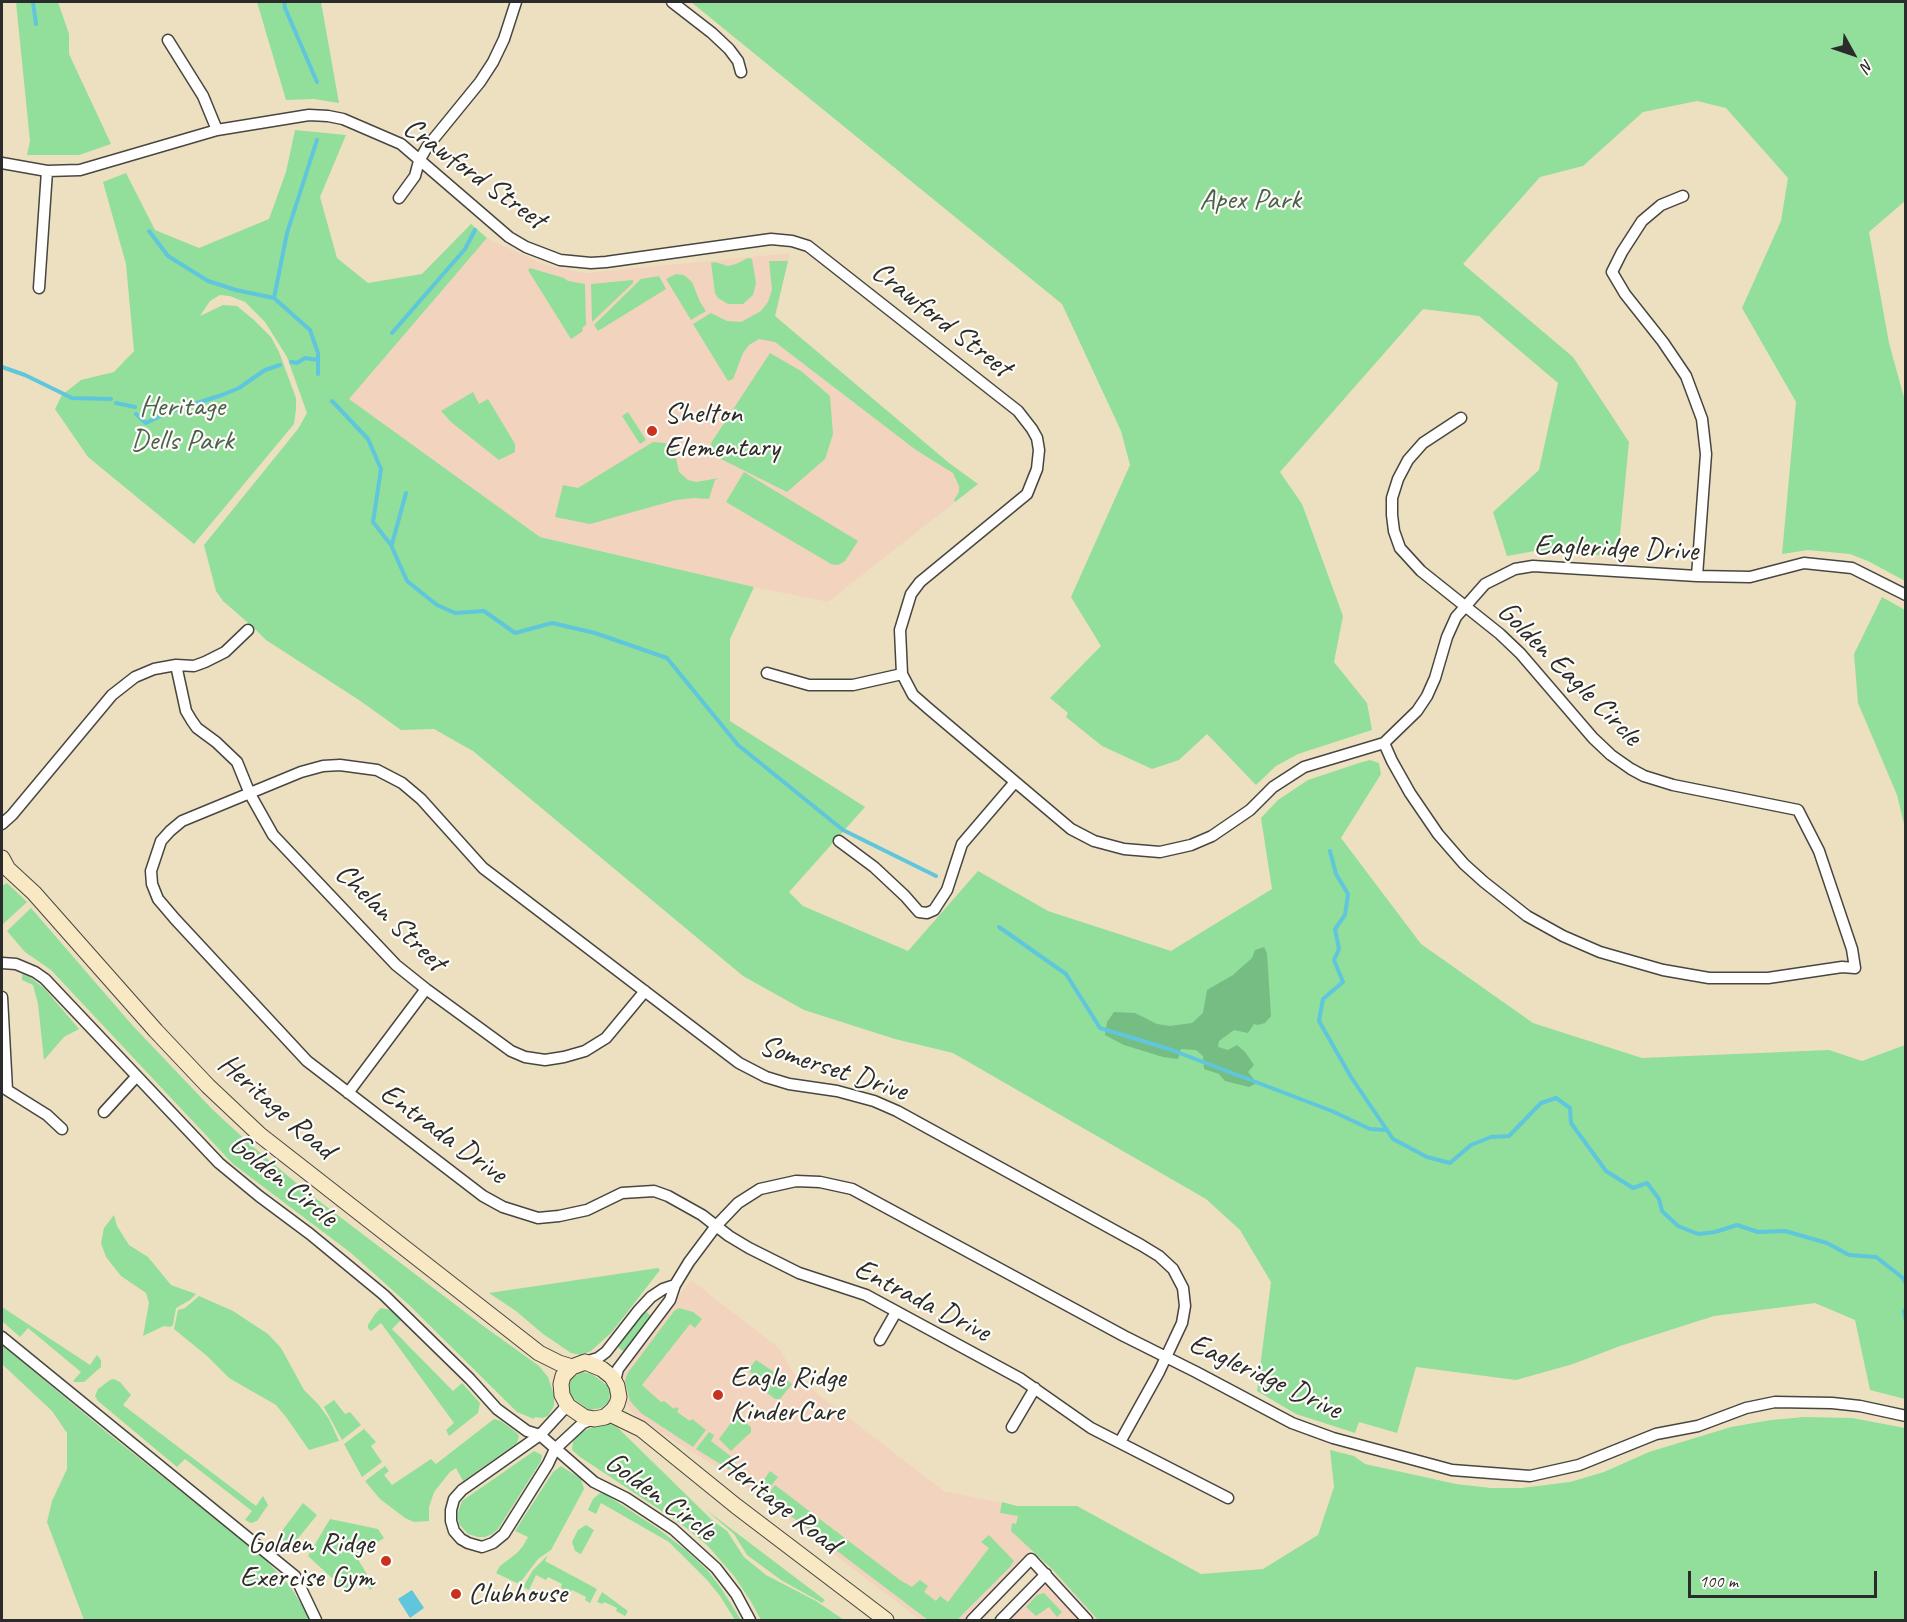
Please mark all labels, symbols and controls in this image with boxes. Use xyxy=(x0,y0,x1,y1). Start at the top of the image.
north arrow xyxy=(1823,24,1883,84)
text: N xyxy=(1856,55,1878,76)
street label: Crawford Street xyxy=(395,110,553,238)
park label: Apex Park xyxy=(1199,182,1301,218)
street label: Crawford Street xyxy=(864,254,1018,386)
park label: Heritage Dells Park xyxy=(131,389,233,460)
place label: Shelton Elementary xyxy=(664,396,780,466)
marker: Shelton Elementary xyxy=(645,424,659,438)
street label: Eagleridge Drive xyxy=(1533,528,1699,570)
street label: Golden Eagle Circle xyxy=(1489,594,1649,754)
street label: Chelan Street xyxy=(327,856,453,980)
street label: Somerset Drive xyxy=(755,1028,911,1110)
street label: Heritage Road xyxy=(210,1046,342,1168)
street label: Entrada Drive xyxy=(372,1076,514,1192)
street label: Golden Circle xyxy=(222,1127,344,1235)
street label: Entrada Drive xyxy=(848,1251,996,1351)
street label: Eagleridge Drive xyxy=(1183,1326,1347,1428)
place label: Eagle Ridge KinderCare xyxy=(730,1360,846,1430)
marker: Eagle Ridge KinderCare xyxy=(711,1388,725,1402)
street label: Golden Circle xyxy=(597,1445,723,1549)
street label: Heritage Road xyxy=(712,1446,846,1562)
place label: Golden Ridge Exercise Gym xyxy=(240,1526,374,1596)
marker: Golden Ridge Exercise Gym xyxy=(379,1554,393,1568)
scale bar xyxy=(1691,1559,1880,1597)
text: 100 m xyxy=(1699,1570,1738,1592)
place label: Clubhouse xyxy=(468,1576,567,1612)
marker: Clubhouse xyxy=(449,1587,463,1601)

